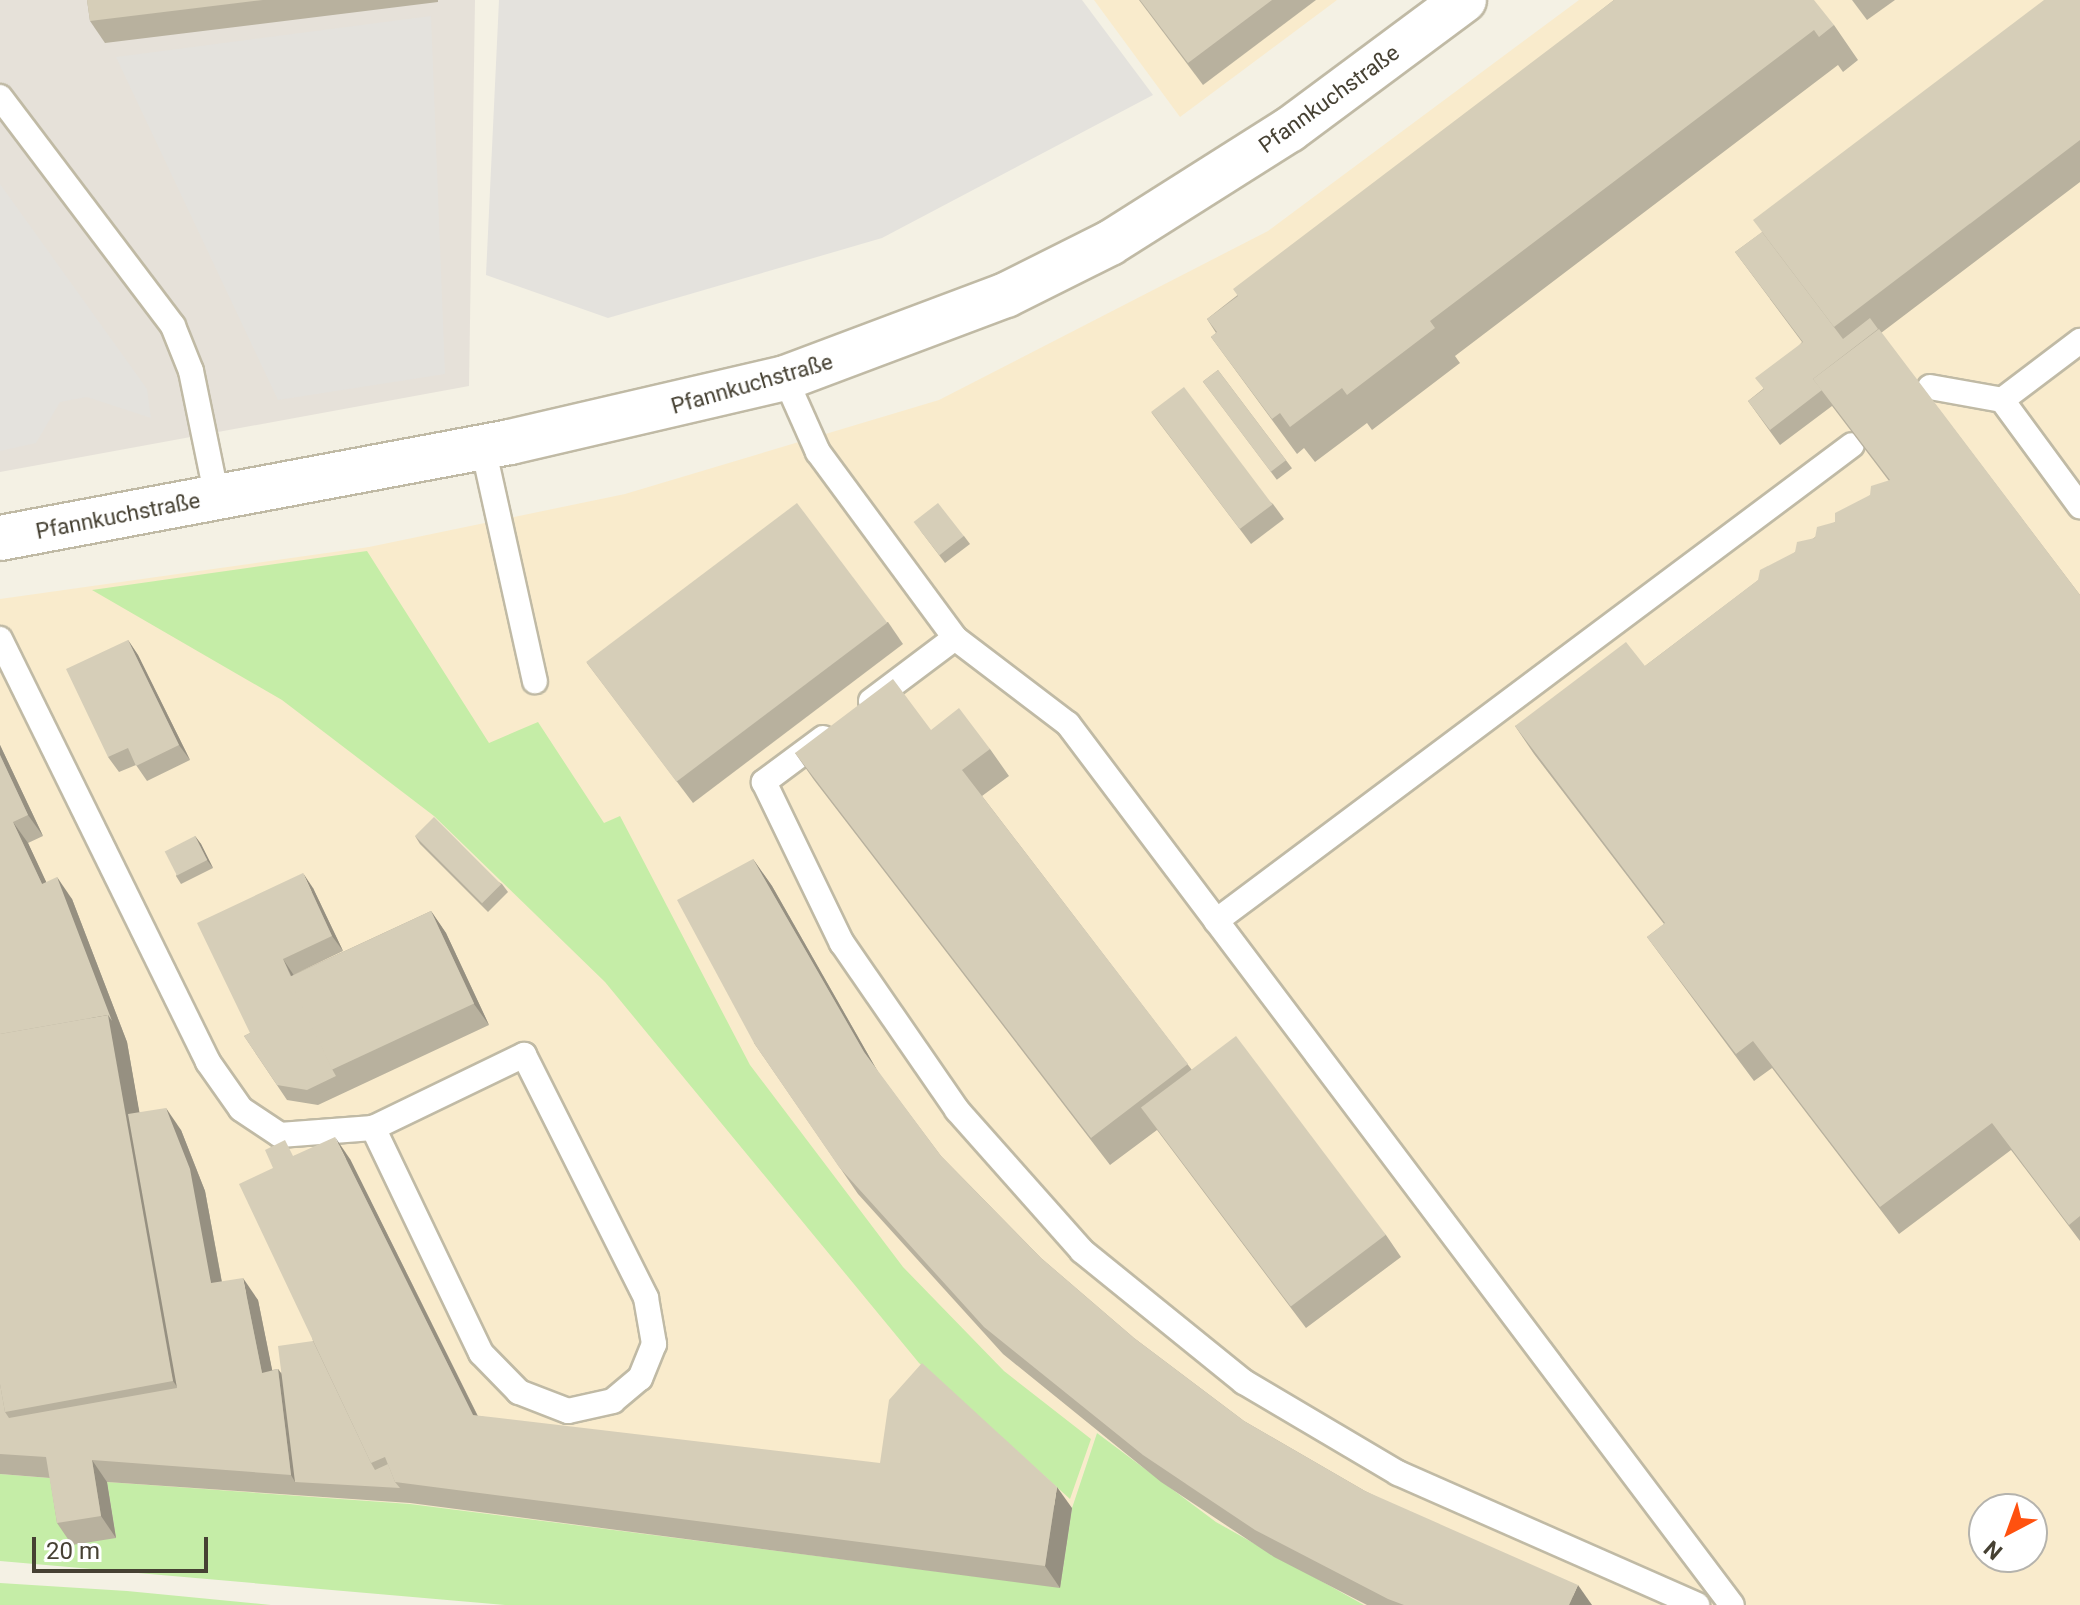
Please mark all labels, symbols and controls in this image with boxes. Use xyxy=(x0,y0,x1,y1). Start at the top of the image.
street label: Pfannkuchstraße xyxy=(1254,39,1404,159)
street label: Pfannkuchstraße xyxy=(668,348,836,420)
street label: Pfannkuchstraße xyxy=(34,487,202,545)
north arrow xyxy=(1968,1493,2048,1573)
scale bar xyxy=(36,1521,212,1571)
text: N xyxy=(1979,1535,2007,1565)
text: 20 m xyxy=(46,1537,100,1565)

